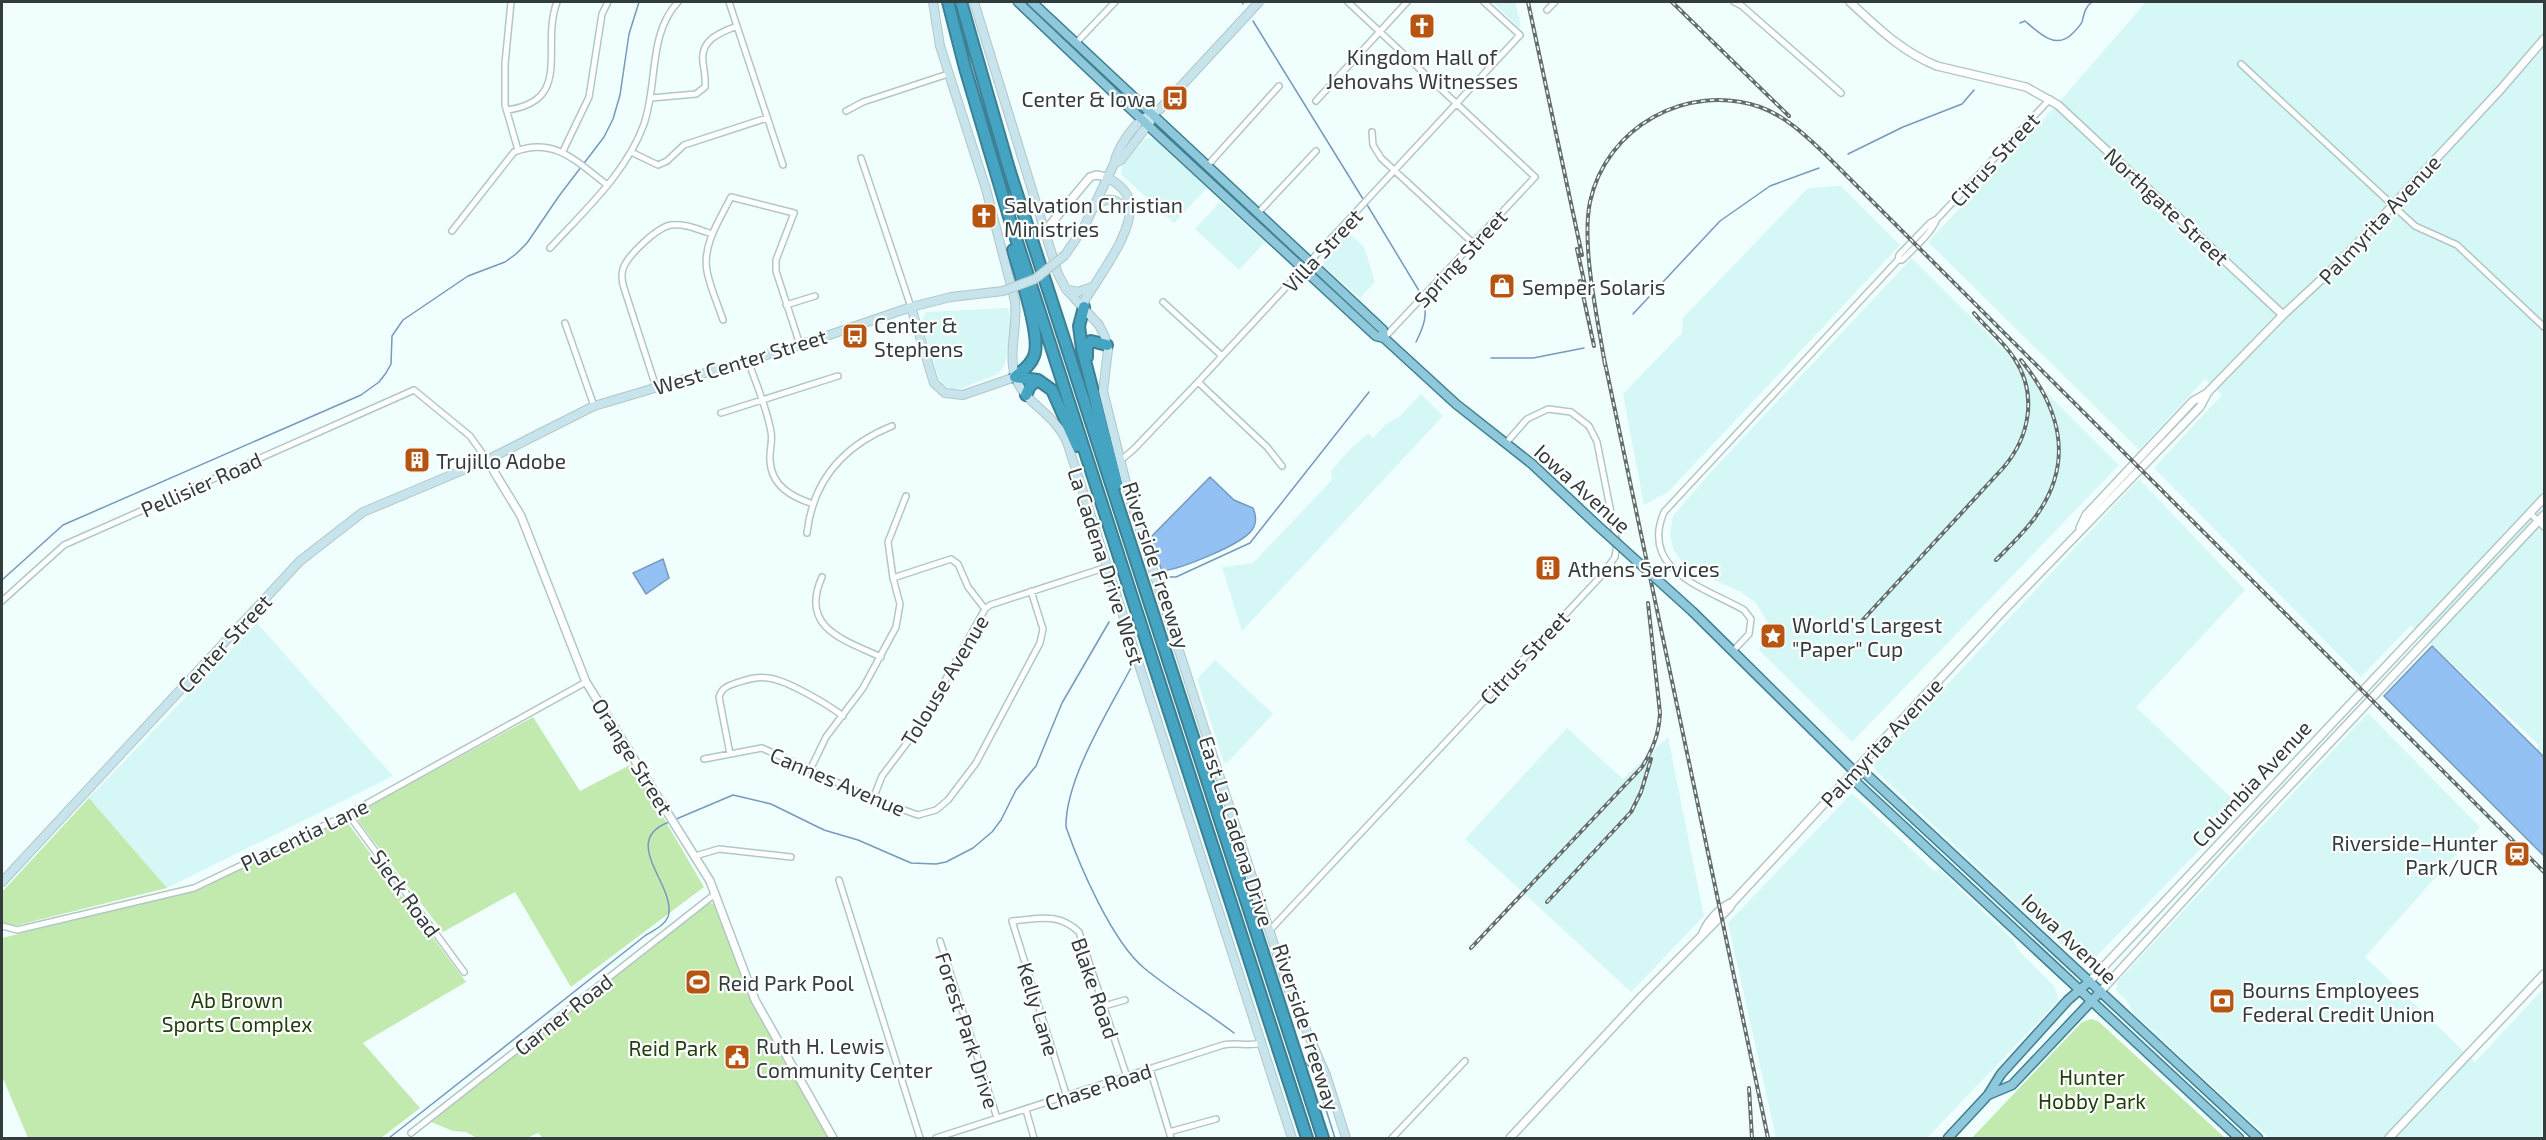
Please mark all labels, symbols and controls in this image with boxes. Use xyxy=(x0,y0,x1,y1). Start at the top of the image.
church icon: Kingdom Hall of Jehovahs Witnesses xyxy=(1407,11,1437,41)
place label: Kingdom Hall of Jehovahs Witnesses xyxy=(1326,44,1518,93)
bus stop icon: Center & Iowa xyxy=(1160,83,1190,113)
place label: Center & Iowa xyxy=(1022,86,1156,111)
street label: Citrus Street xyxy=(1944,107,2044,211)
street label: Northgate Street xyxy=(2100,142,2234,270)
street label: Palmyrita Avenue xyxy=(2313,149,2445,289)
place label: Salvation Christian Ministries xyxy=(1004,192,1183,241)
church icon: Salvation Christian Ministries xyxy=(969,201,999,231)
street label: Villa Street xyxy=(1277,203,1367,297)
street label: Spring Street xyxy=(1408,204,1512,312)
shop icon: Semper Solaris xyxy=(1487,271,1517,301)
place label: Semper Solaris xyxy=(1522,274,1665,299)
place label: Center & Stephens xyxy=(874,312,963,361)
bus stop icon: Center & Stephens xyxy=(840,321,870,351)
street label: West Center Street xyxy=(650,323,830,399)
street label: Iowa Avenue xyxy=(1530,438,1636,538)
building icon: Trujillo Adobe xyxy=(402,445,432,475)
street label: Pellisier Road xyxy=(137,446,265,522)
place label: Trujillo Adobe xyxy=(436,448,566,474)
street label: La Cadena Drive West xyxy=(1063,464,1151,668)
street label: Riverside Freeway xyxy=(1118,478,1196,652)
building icon: Athens Services xyxy=(1533,553,1563,583)
place label: Athens Services xyxy=(1568,556,1720,581)
street label: Center Street xyxy=(172,588,276,698)
street label: Citrus Street xyxy=(1474,605,1574,709)
street label: Tolouse Avenue xyxy=(895,610,993,750)
place label: World's Largest "Paper" Cup xyxy=(1792,612,1942,661)
place icon: World's Largest "Paper" Cup xyxy=(1758,621,1788,651)
street label: Palmyrita Avenue xyxy=(1815,672,1947,812)
street label: Orange Street xyxy=(587,693,679,819)
street label: Columbia Avenue xyxy=(2186,715,2316,851)
street label: East La Cadena Drive xyxy=(1194,733,1280,929)
street label: Cannes Avenue xyxy=(767,741,909,821)
street label: Placentia Lane xyxy=(236,792,372,876)
place label: Riverside–Hunter Park/UCR xyxy=(2332,830,2499,879)
station icon: Riverside–Hunter Park/UCR xyxy=(2502,839,2532,869)
street label: Sieck Road xyxy=(366,844,446,942)
street label: Iowa Avenue xyxy=(2017,888,2123,988)
street label: Blake Road xyxy=(1067,934,1125,1042)
street label: Riverside Freeway xyxy=(1268,940,1346,1114)
street label: Forest Park Drive xyxy=(931,949,1005,1111)
street label: Kelly Lane xyxy=(1013,959,1065,1059)
sports icon: Reid Park Pool xyxy=(683,967,713,997)
street label: Garner Road xyxy=(509,968,617,1060)
place label: Reid Park Pool xyxy=(718,970,855,995)
place label: Bourns Employees Federal Credit Union xyxy=(2242,977,2435,1026)
bank icon: Bourns Employees Federal Credit Union xyxy=(2207,986,2237,1016)
park label: Ab Brown Sports Complex xyxy=(162,987,312,1036)
place label: Ruth H. Lewis Community Center xyxy=(756,1033,933,1082)
park label: Reid Park xyxy=(628,1035,718,1060)
public building icon: Ruth H. Lewis Community Center xyxy=(722,1042,752,1072)
street label: Chase Road xyxy=(1041,1057,1155,1115)
park label: Hunter Hobby Park xyxy=(2038,1064,2146,1113)

